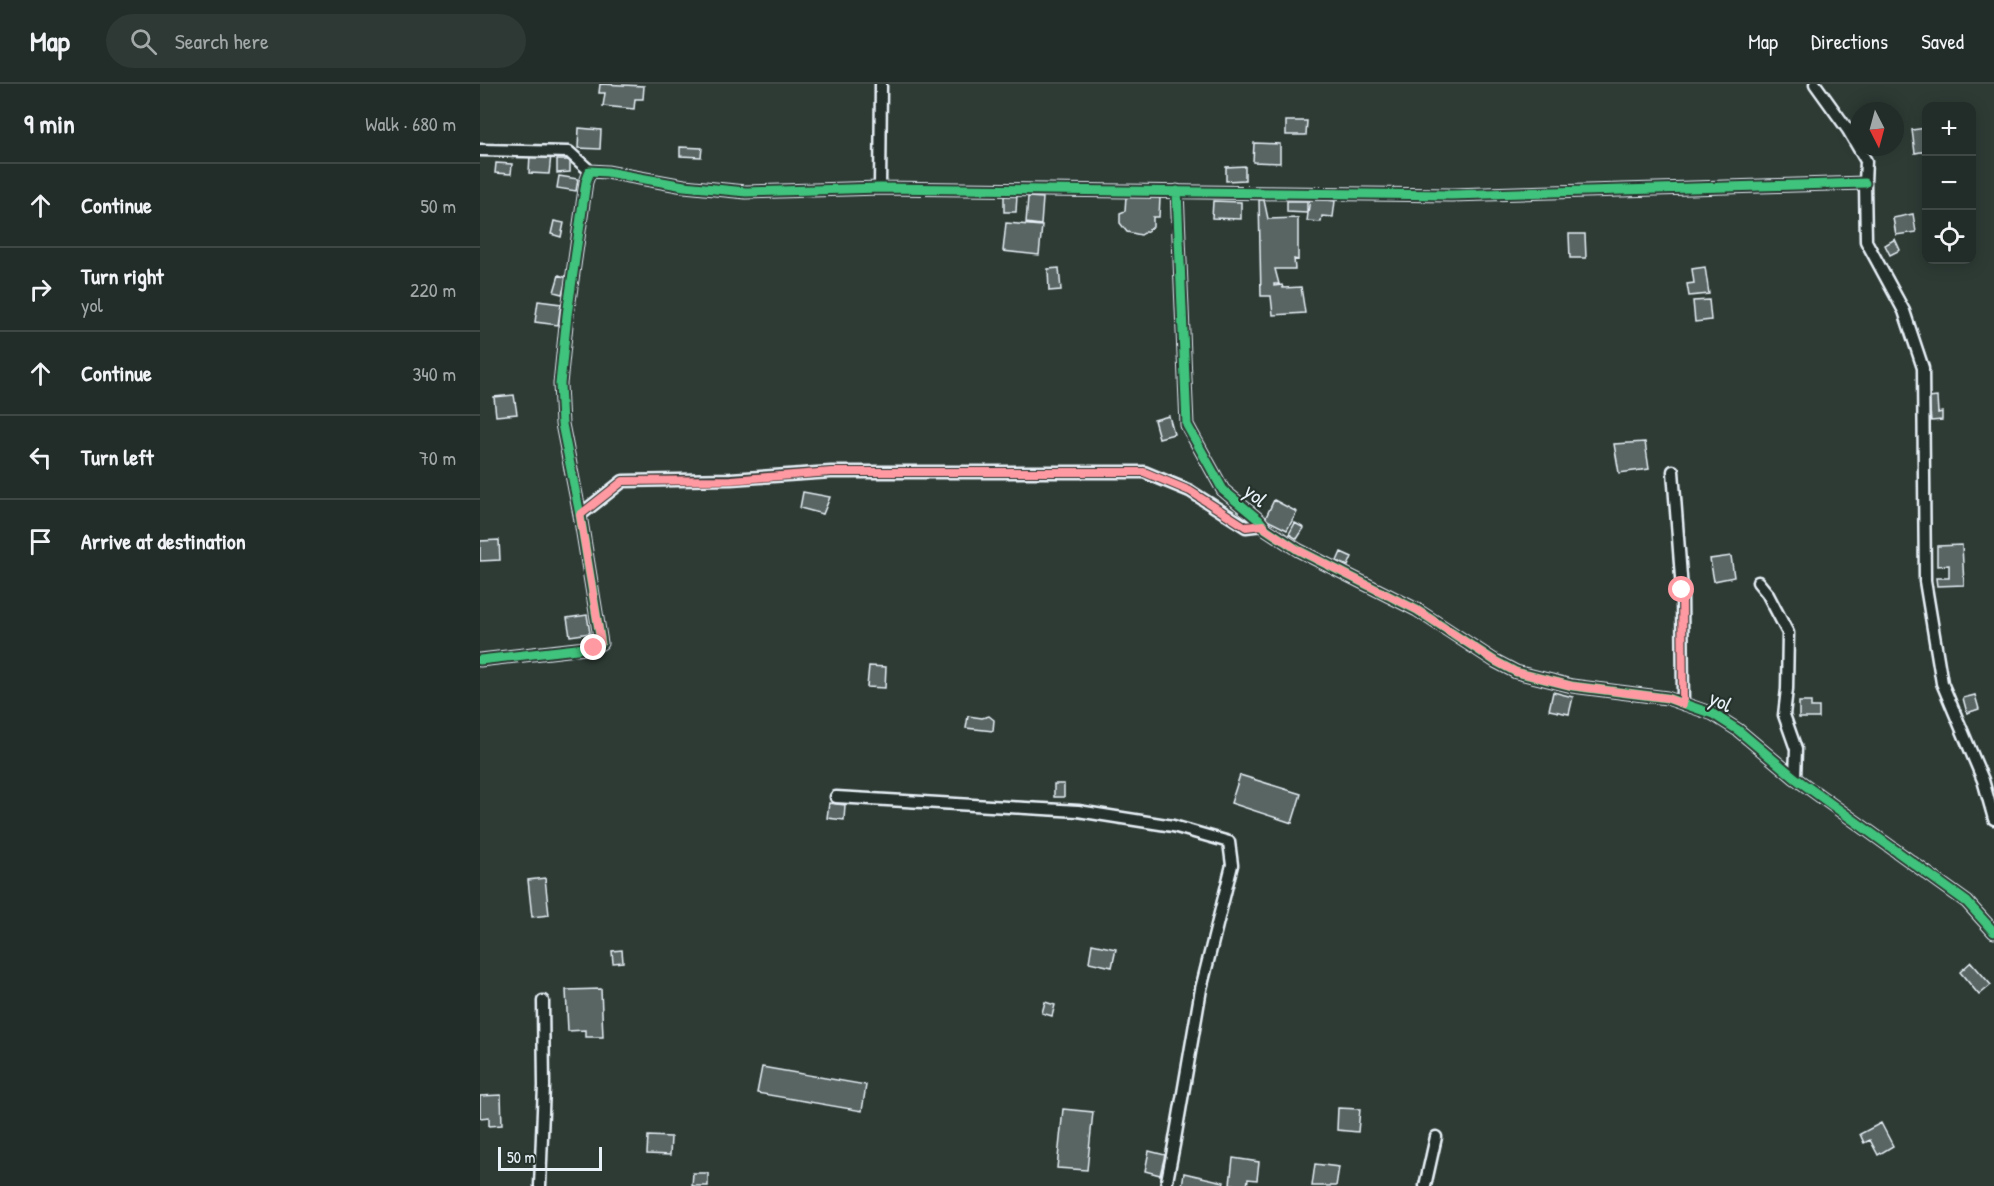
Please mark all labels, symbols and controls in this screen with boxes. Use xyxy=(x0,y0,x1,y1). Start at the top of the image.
search box xyxy=(106,14,526,68)
text: Map xyxy=(30,22,70,60)
icon: search xyxy=(127,25,160,58)
text: Search here xyxy=(175,26,269,56)
text: Map xyxy=(1748,27,1778,56)
text: Directions xyxy=(1811,27,1888,56)
text: Saved xyxy=(1921,27,1964,56)
north arrow xyxy=(1850,102,1904,156)
map controls xyxy=(1922,102,1976,264)
button: + xyxy=(1922,102,1976,156)
text: 9 min xyxy=(24,106,75,141)
text: Walk · 680 m xyxy=(365,110,456,137)
button: − xyxy=(1922,156,1976,210)
icon: ahead xyxy=(24,189,57,222)
text: Continue xyxy=(81,190,152,220)
text: 50 m xyxy=(420,192,456,219)
button: locate xyxy=(1922,210,1976,264)
text: Turn right xyxy=(81,261,164,291)
icon: right xyxy=(24,273,57,306)
text: 220 m xyxy=(410,276,456,303)
text: yol xyxy=(81,291,103,318)
icon: ahead xyxy=(24,357,57,390)
text: Continue xyxy=(81,358,152,388)
text: 340 m xyxy=(412,360,456,387)
icon: left xyxy=(24,441,57,474)
text: Turn left xyxy=(81,442,154,472)
text: 70 m xyxy=(419,444,456,471)
street label: yol xyxy=(1238,477,1274,514)
icon: arrive xyxy=(24,525,57,558)
text: Arrive at destination xyxy=(81,526,246,556)
route start xyxy=(1668,576,1694,602)
route end xyxy=(580,634,606,660)
street label: yol xyxy=(1704,683,1738,719)
scale bar xyxy=(498,1144,602,1172)
text: 50 m xyxy=(507,1146,536,1168)

